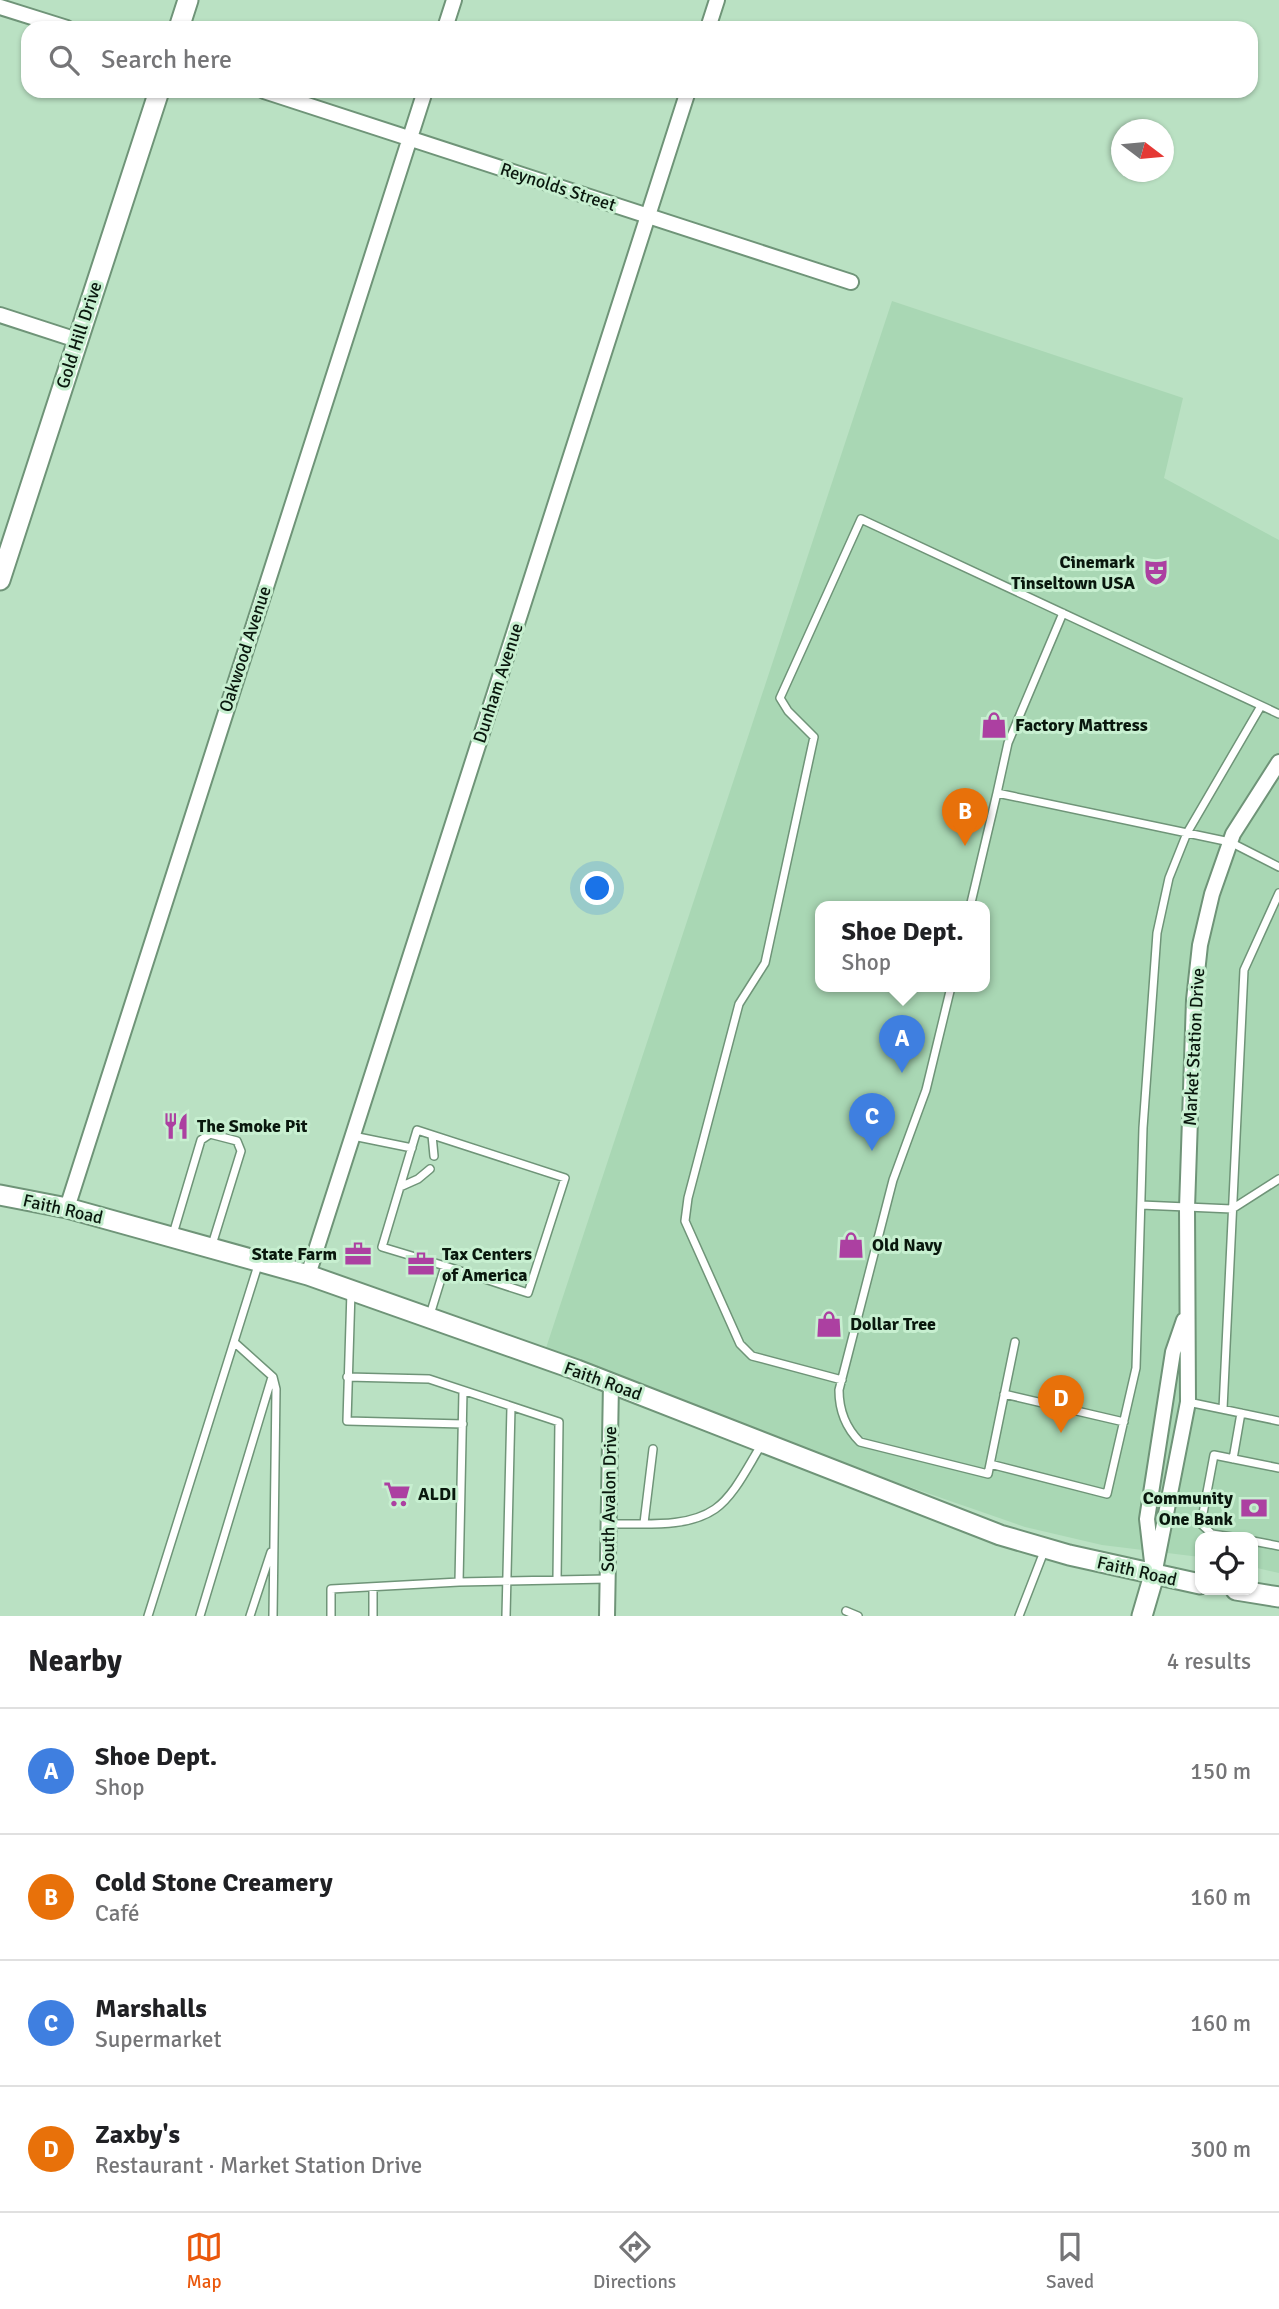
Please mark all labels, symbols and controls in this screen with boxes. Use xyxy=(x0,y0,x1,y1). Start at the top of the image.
search box xyxy=(21,21,1258,98)
icon: search xyxy=(45,41,83,79)
text: Search here xyxy=(101,44,232,76)
north arrow xyxy=(1111,119,1174,182)
street label: Reynolds Street xyxy=(497,158,619,216)
street label: Gold Hill Drive xyxy=(51,279,107,391)
place label: Cinemark Tinseltown USA xyxy=(1011,551,1136,594)
theatre icon: Cinemark Tinseltown USA xyxy=(1141,557,1171,587)
street label: Oakwood Avenue xyxy=(214,583,276,715)
street label: Dunham Avenue xyxy=(468,620,528,746)
shop icon: Factory Mattress xyxy=(979,710,1009,740)
place label: Factory Mattress xyxy=(1015,714,1148,736)
pin: B xyxy=(942,788,988,846)
your location xyxy=(580,871,614,905)
popup xyxy=(815,901,990,992)
text: Shoe Dept. xyxy=(841,916,964,948)
text: Shop xyxy=(841,948,891,977)
street label: Market Station Drive xyxy=(1179,967,1209,1127)
pin: A xyxy=(879,1015,925,1073)
pin: C xyxy=(849,1093,895,1151)
restaurant icon: The Smoke Pit xyxy=(161,1111,191,1141)
place label: The Smoke Pit xyxy=(197,1115,308,1137)
street label: Faith Road xyxy=(21,1189,105,1229)
shop icon: Old Navy xyxy=(836,1230,866,1260)
place label: Old Navy xyxy=(872,1234,942,1256)
office icon: State Farm xyxy=(343,1239,373,1269)
place label: State Farm xyxy=(252,1243,337,1265)
place label: Tax Centers of America xyxy=(442,1243,532,1286)
office icon: Tax Centers of America xyxy=(406,1249,436,1279)
shop icon: Dollar Tree xyxy=(814,1309,844,1339)
place label: Dollar Tree xyxy=(850,1313,936,1335)
street label: Faith Road xyxy=(561,1357,645,1405)
pin: D xyxy=(1038,1375,1084,1433)
street label: South Avalon Drive xyxy=(597,1426,621,1572)
supermarket icon: ALDI xyxy=(382,1479,412,1509)
place label: ALDI xyxy=(418,1483,457,1505)
place label: Community One Bank xyxy=(1143,1487,1234,1530)
bank icon: Community One Bank xyxy=(1239,1493,1269,1523)
map controls xyxy=(1195,1532,1258,1595)
button: locate xyxy=(1195,1532,1258,1595)
street label: Faith Road xyxy=(1095,1551,1179,1591)
text: Nearby xyxy=(28,1643,122,1680)
text: 4 results xyxy=(1167,1647,1251,1676)
text: Shoe Dept. xyxy=(95,1741,217,1773)
text: A xyxy=(44,1757,58,1786)
text: 150 m xyxy=(1190,1757,1251,1786)
text: Shop xyxy=(95,1773,144,1802)
text: Cold Stone Creamery xyxy=(95,1867,333,1899)
text: B xyxy=(44,1883,58,1912)
text: 160 m xyxy=(1190,1883,1251,1912)
text: Café xyxy=(95,1899,139,1928)
text: Marshalls xyxy=(95,1993,207,2025)
text: C xyxy=(44,2009,58,2038)
text: 160 m xyxy=(1190,2009,1251,2038)
text: Supermarket xyxy=(95,2025,222,2054)
text: Zaxby's xyxy=(95,2119,180,2151)
text: D xyxy=(43,2135,59,2164)
text: 300 m xyxy=(1190,2135,1251,2164)
text: Restaurant · Market Station Drive xyxy=(95,2151,422,2180)
tab: Map xyxy=(185,2228,223,2294)
tab: Directions xyxy=(593,2228,676,2294)
tab: Saved xyxy=(1046,2228,1094,2294)

